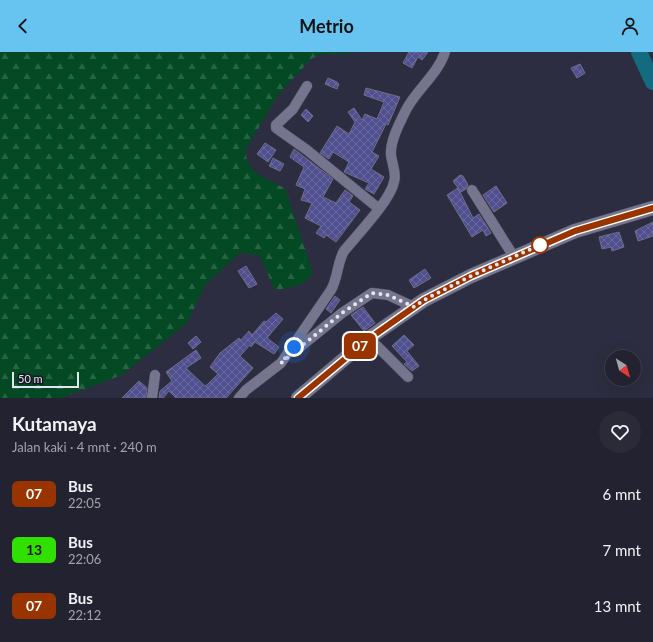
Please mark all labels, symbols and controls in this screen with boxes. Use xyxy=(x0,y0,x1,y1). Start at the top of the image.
icon: back xyxy=(12,15,34,37)
text: Metrio xyxy=(299,15,354,37)
icon: person xyxy=(619,15,641,37)
unlabelled marker xyxy=(531,236,549,254)
line badge: 07 xyxy=(342,333,378,359)
your location xyxy=(284,337,304,357)
text: 07 xyxy=(352,337,368,354)
north arrow xyxy=(605,350,641,386)
map controls xyxy=(605,350,641,386)
scale bar xyxy=(12,370,79,389)
text: 50 m xyxy=(18,372,43,385)
button: heart xyxy=(599,411,641,453)
text: Kutamaya xyxy=(12,412,97,435)
text: Jalan kaki · 4 mnt · 240 m xyxy=(12,439,157,455)
text: Bus xyxy=(68,477,93,495)
text: 07 xyxy=(26,485,42,502)
text: 6 mnt xyxy=(602,485,641,503)
text: 22:05 xyxy=(68,495,101,511)
text: Bus xyxy=(68,533,93,551)
text: 13 xyxy=(26,541,42,558)
text: 7 mnt xyxy=(602,541,641,559)
text: 22:06 xyxy=(68,551,101,567)
text: Bus xyxy=(68,589,93,607)
text: 07 xyxy=(26,597,42,614)
text: 13 mnt xyxy=(594,597,641,615)
text: 22:12 xyxy=(68,607,101,623)

